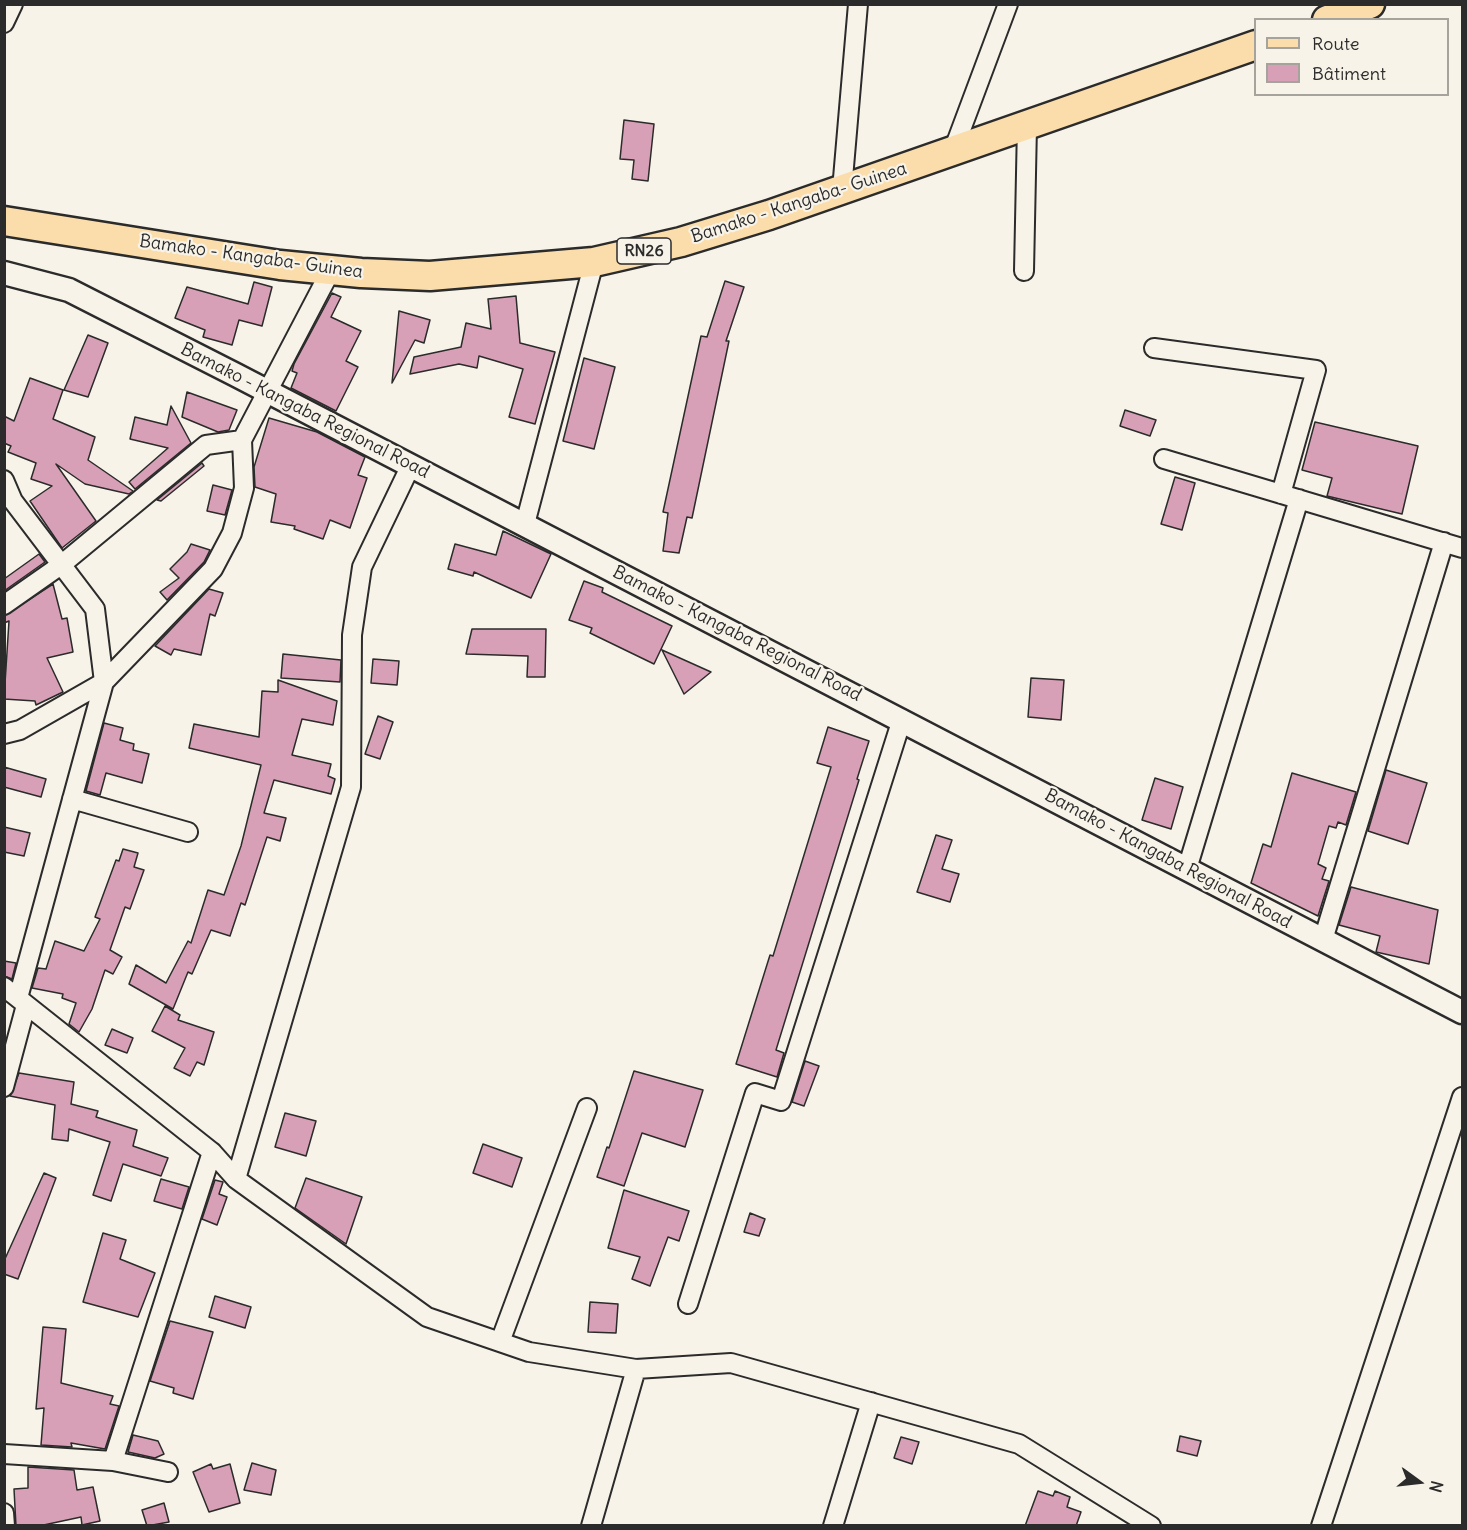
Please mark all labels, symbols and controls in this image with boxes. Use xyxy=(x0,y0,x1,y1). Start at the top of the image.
legend xyxy=(1254,18,1449,96)
text: Route xyxy=(1312,32,1360,55)
text: Bâtiment xyxy=(1312,62,1386,85)
street label: Bamako - Kangaba- Guinea xyxy=(688,158,910,248)
street label: Bamako - Kangaba- Guinea xyxy=(138,231,364,283)
road number: RN26 xyxy=(617,238,671,264)
street label: Bamako - Kangaba Regional Road xyxy=(177,339,433,483)
street label: Bamako - Kangaba Regional Road xyxy=(609,562,865,706)
street label: Bamako - Kangaba Regional Road xyxy=(1041,785,1295,933)
north arrow xyxy=(1389,1452,1449,1512)
text: N xyxy=(1425,1479,1447,1495)

